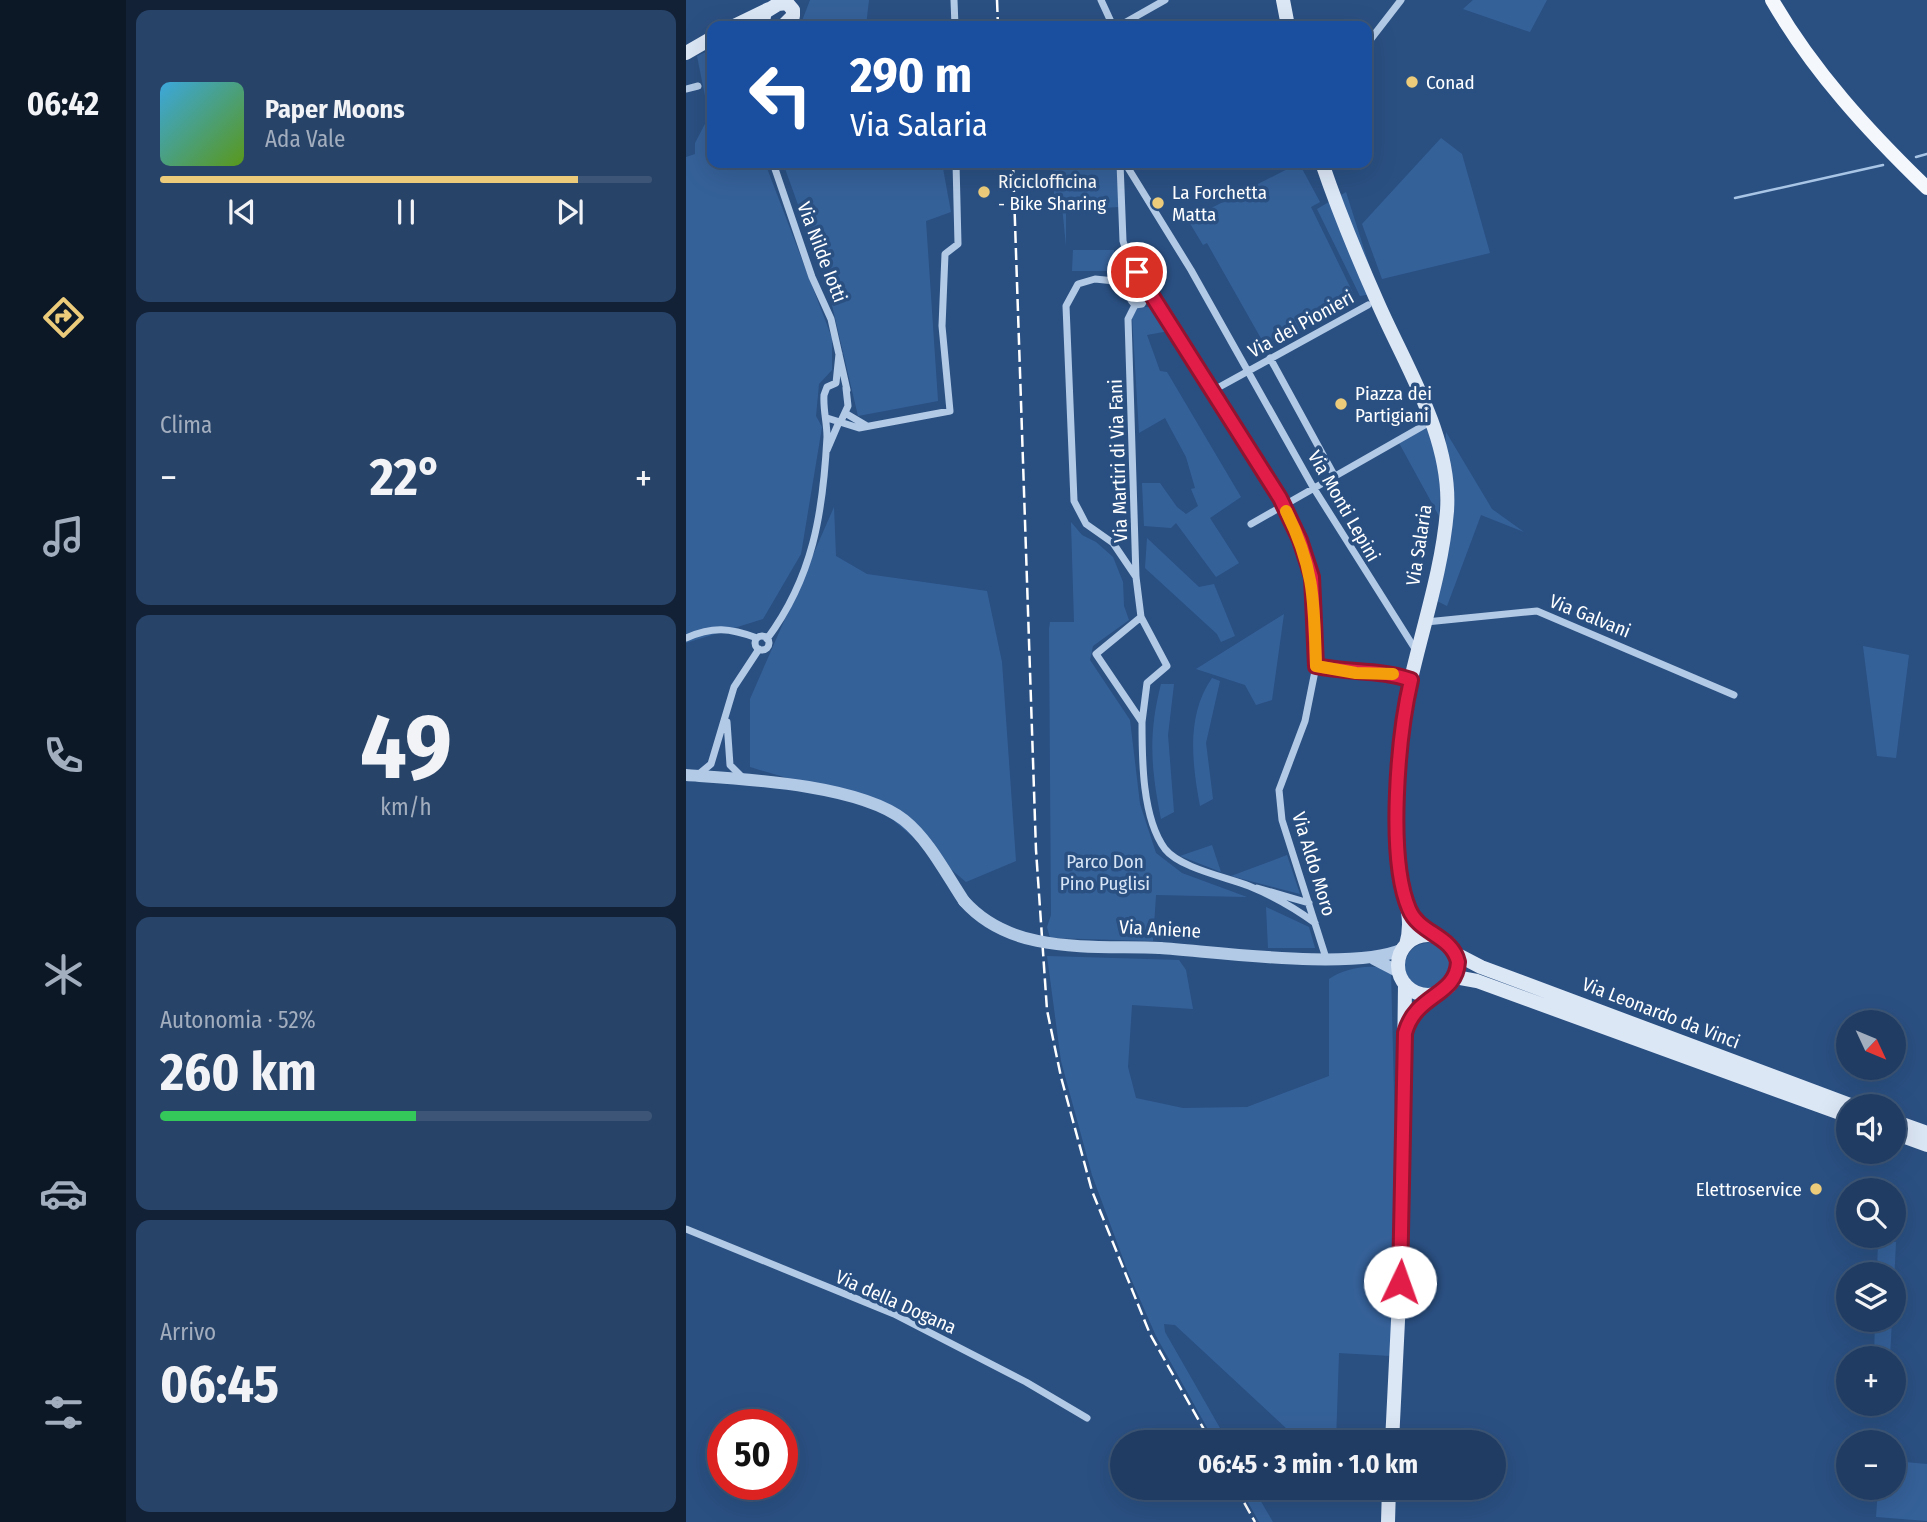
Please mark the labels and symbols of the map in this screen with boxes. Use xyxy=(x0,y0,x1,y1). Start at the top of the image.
place label: Conad xyxy=(1426,71,1475,94)
marker: Conad xyxy=(1404,74,1420,90)
place label: Riciclofficina - Bike Sharing xyxy=(998,170,1106,215)
place label: La Forchetta Matta xyxy=(1172,181,1267,226)
marker: Riciclofficina - Bike Sharing xyxy=(976,184,992,200)
marker: La Forchetta Matta xyxy=(1150,195,1166,211)
street label: Via Nilde Iotti xyxy=(792,199,852,305)
pin xyxy=(1107,242,1167,302)
street label: Via dei Pionieri xyxy=(1244,285,1358,363)
street label: Via Martiri di Via Fani xyxy=(1104,379,1132,543)
place label: Piazza dei Partigiani xyxy=(1355,382,1432,427)
marker: Piazza dei Partigiani xyxy=(1333,396,1349,412)
street label: Via Monti Lepini xyxy=(1303,446,1385,566)
street label: Via Salaria xyxy=(1401,503,1437,587)
street label: Via Galvani xyxy=(1546,589,1634,643)
street label: Via Aldo Moro xyxy=(1287,809,1341,919)
park label: Parco Don Pino Puglisi xyxy=(1060,850,1150,895)
street label: Via Aniene xyxy=(1119,915,1201,943)
street label: Via Leonardo da Vinci xyxy=(1579,972,1743,1054)
north arrow xyxy=(1836,1010,1906,1080)
place label: Elettroservice xyxy=(1696,1178,1802,1201)
marker: Elettroservice xyxy=(1808,1181,1824,1197)
position arrow xyxy=(1363,1245,1437,1319)
street label: Via della Dogana xyxy=(832,1265,960,1339)
speed limit sign: 50 xyxy=(707,1409,798,1500)

